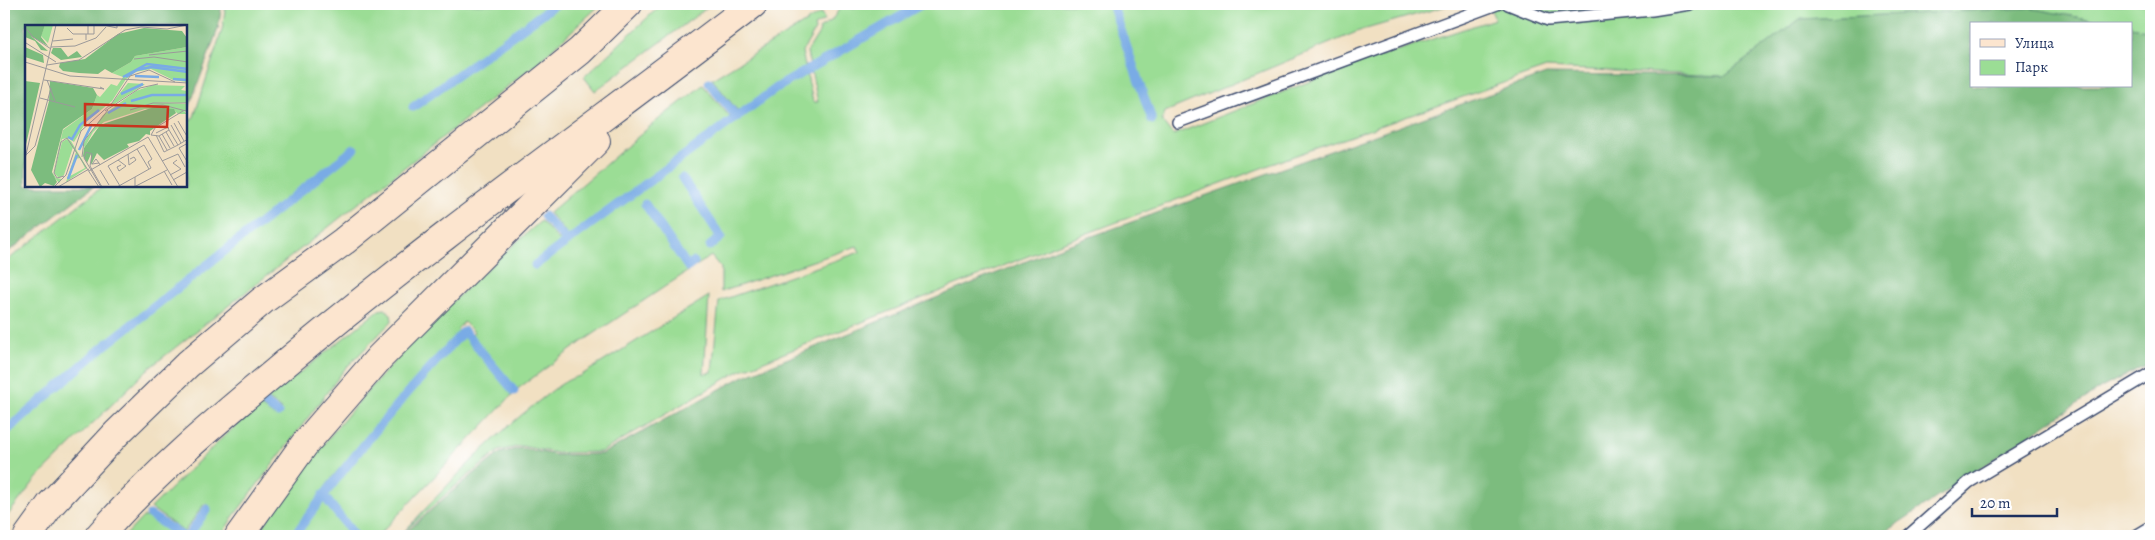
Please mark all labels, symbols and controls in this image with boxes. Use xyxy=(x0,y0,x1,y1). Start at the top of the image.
legend xyxy=(1970,22,2132,88)
inset map xyxy=(25,25,188,188)
text: Улица xyxy=(2015,33,2054,53)
text: Парк xyxy=(2015,57,2048,77)
scale bar xyxy=(1972,485,2058,517)
text: 20 m xyxy=(1980,493,2011,513)

